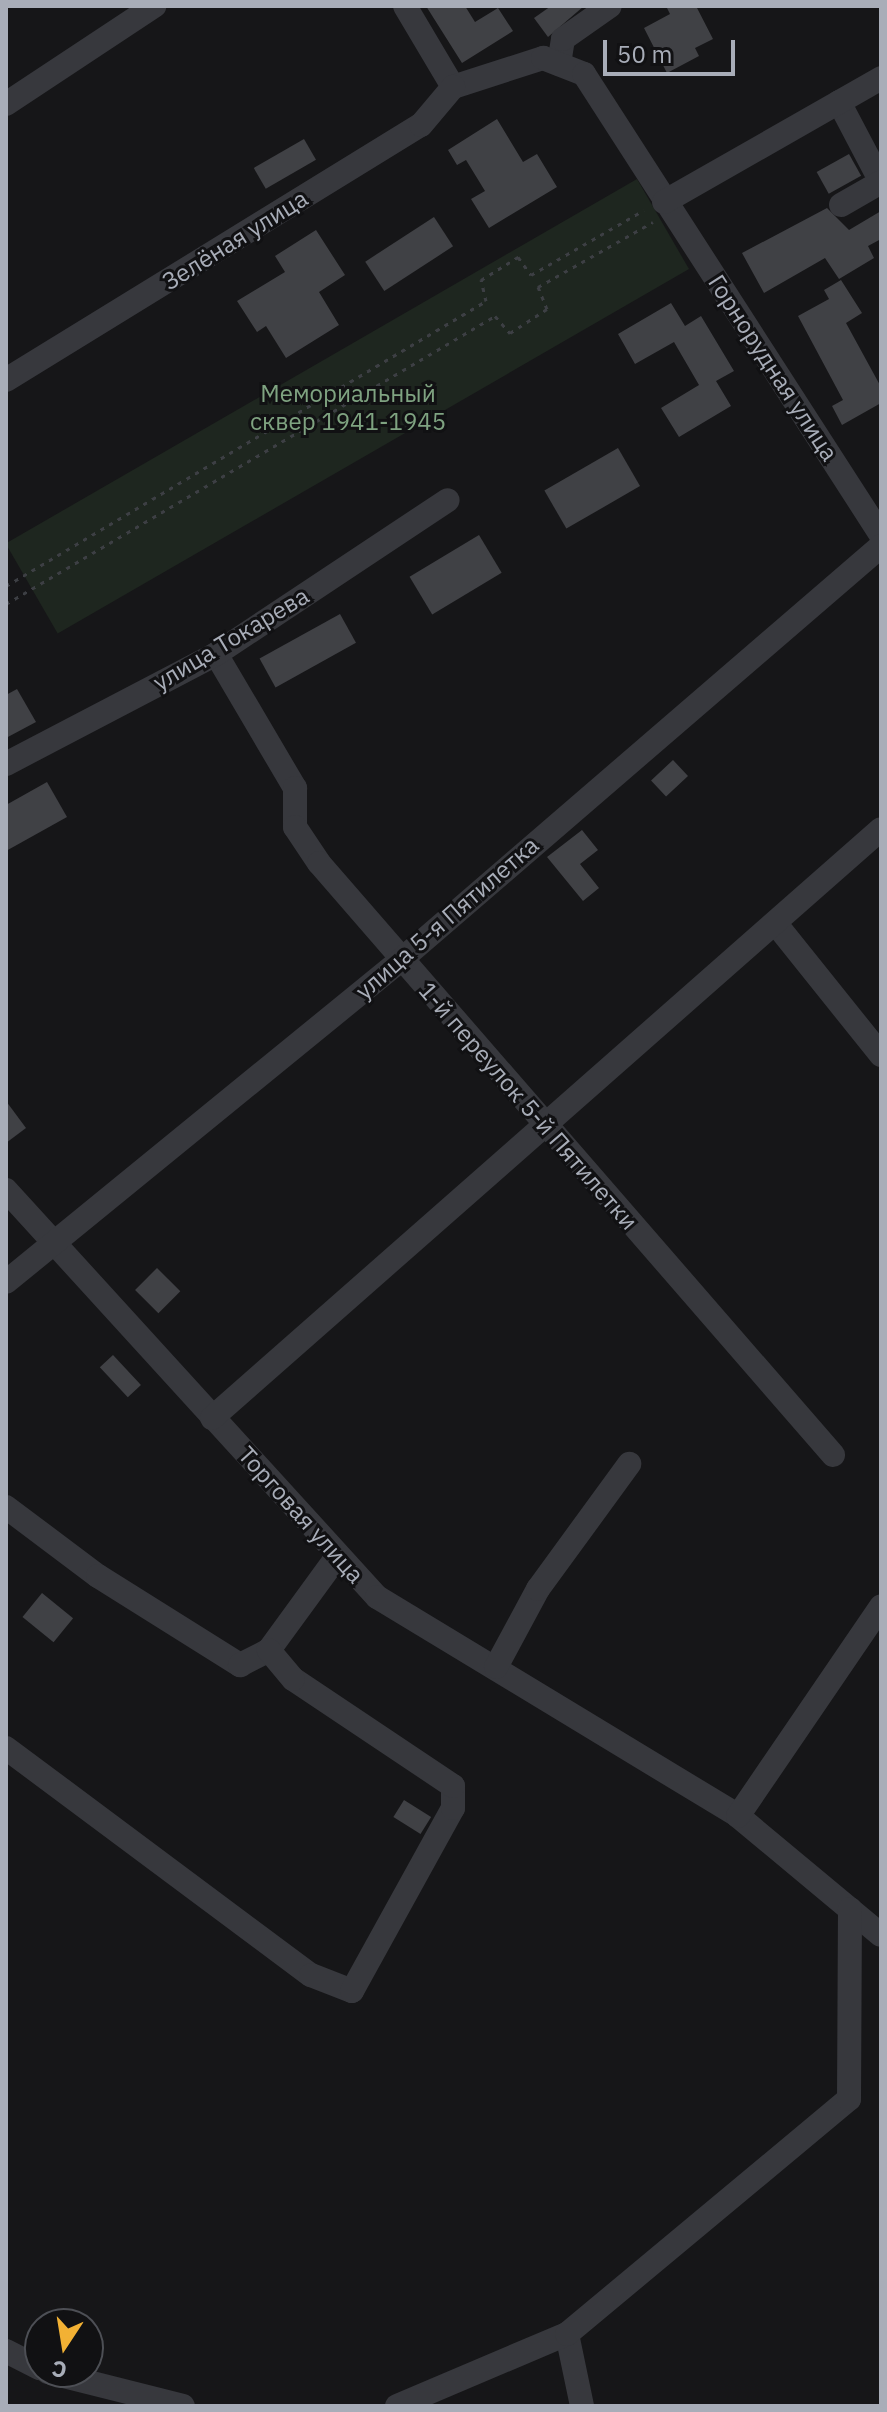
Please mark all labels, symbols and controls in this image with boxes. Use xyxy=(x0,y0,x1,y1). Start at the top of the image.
scale bar xyxy=(607,24,739,74)
text: 50 m xyxy=(617,38,672,70)
street label: Зелёная улица xyxy=(157,184,313,296)
street label: Горнорудная улица xyxy=(702,270,844,466)
park label: Мемориальный сквер 1941-1945 xyxy=(250,380,446,436)
street label: улица Токарева xyxy=(148,581,314,697)
street label: улица 5-я Пятилетка xyxy=(350,831,544,1005)
street label: 1-й переулок 5-й Пятилетки xyxy=(413,976,643,1236)
street label: Торговая улица xyxy=(232,1441,370,1589)
north arrow xyxy=(24,2308,104,2388)
text: С xyxy=(49,2354,69,2386)

